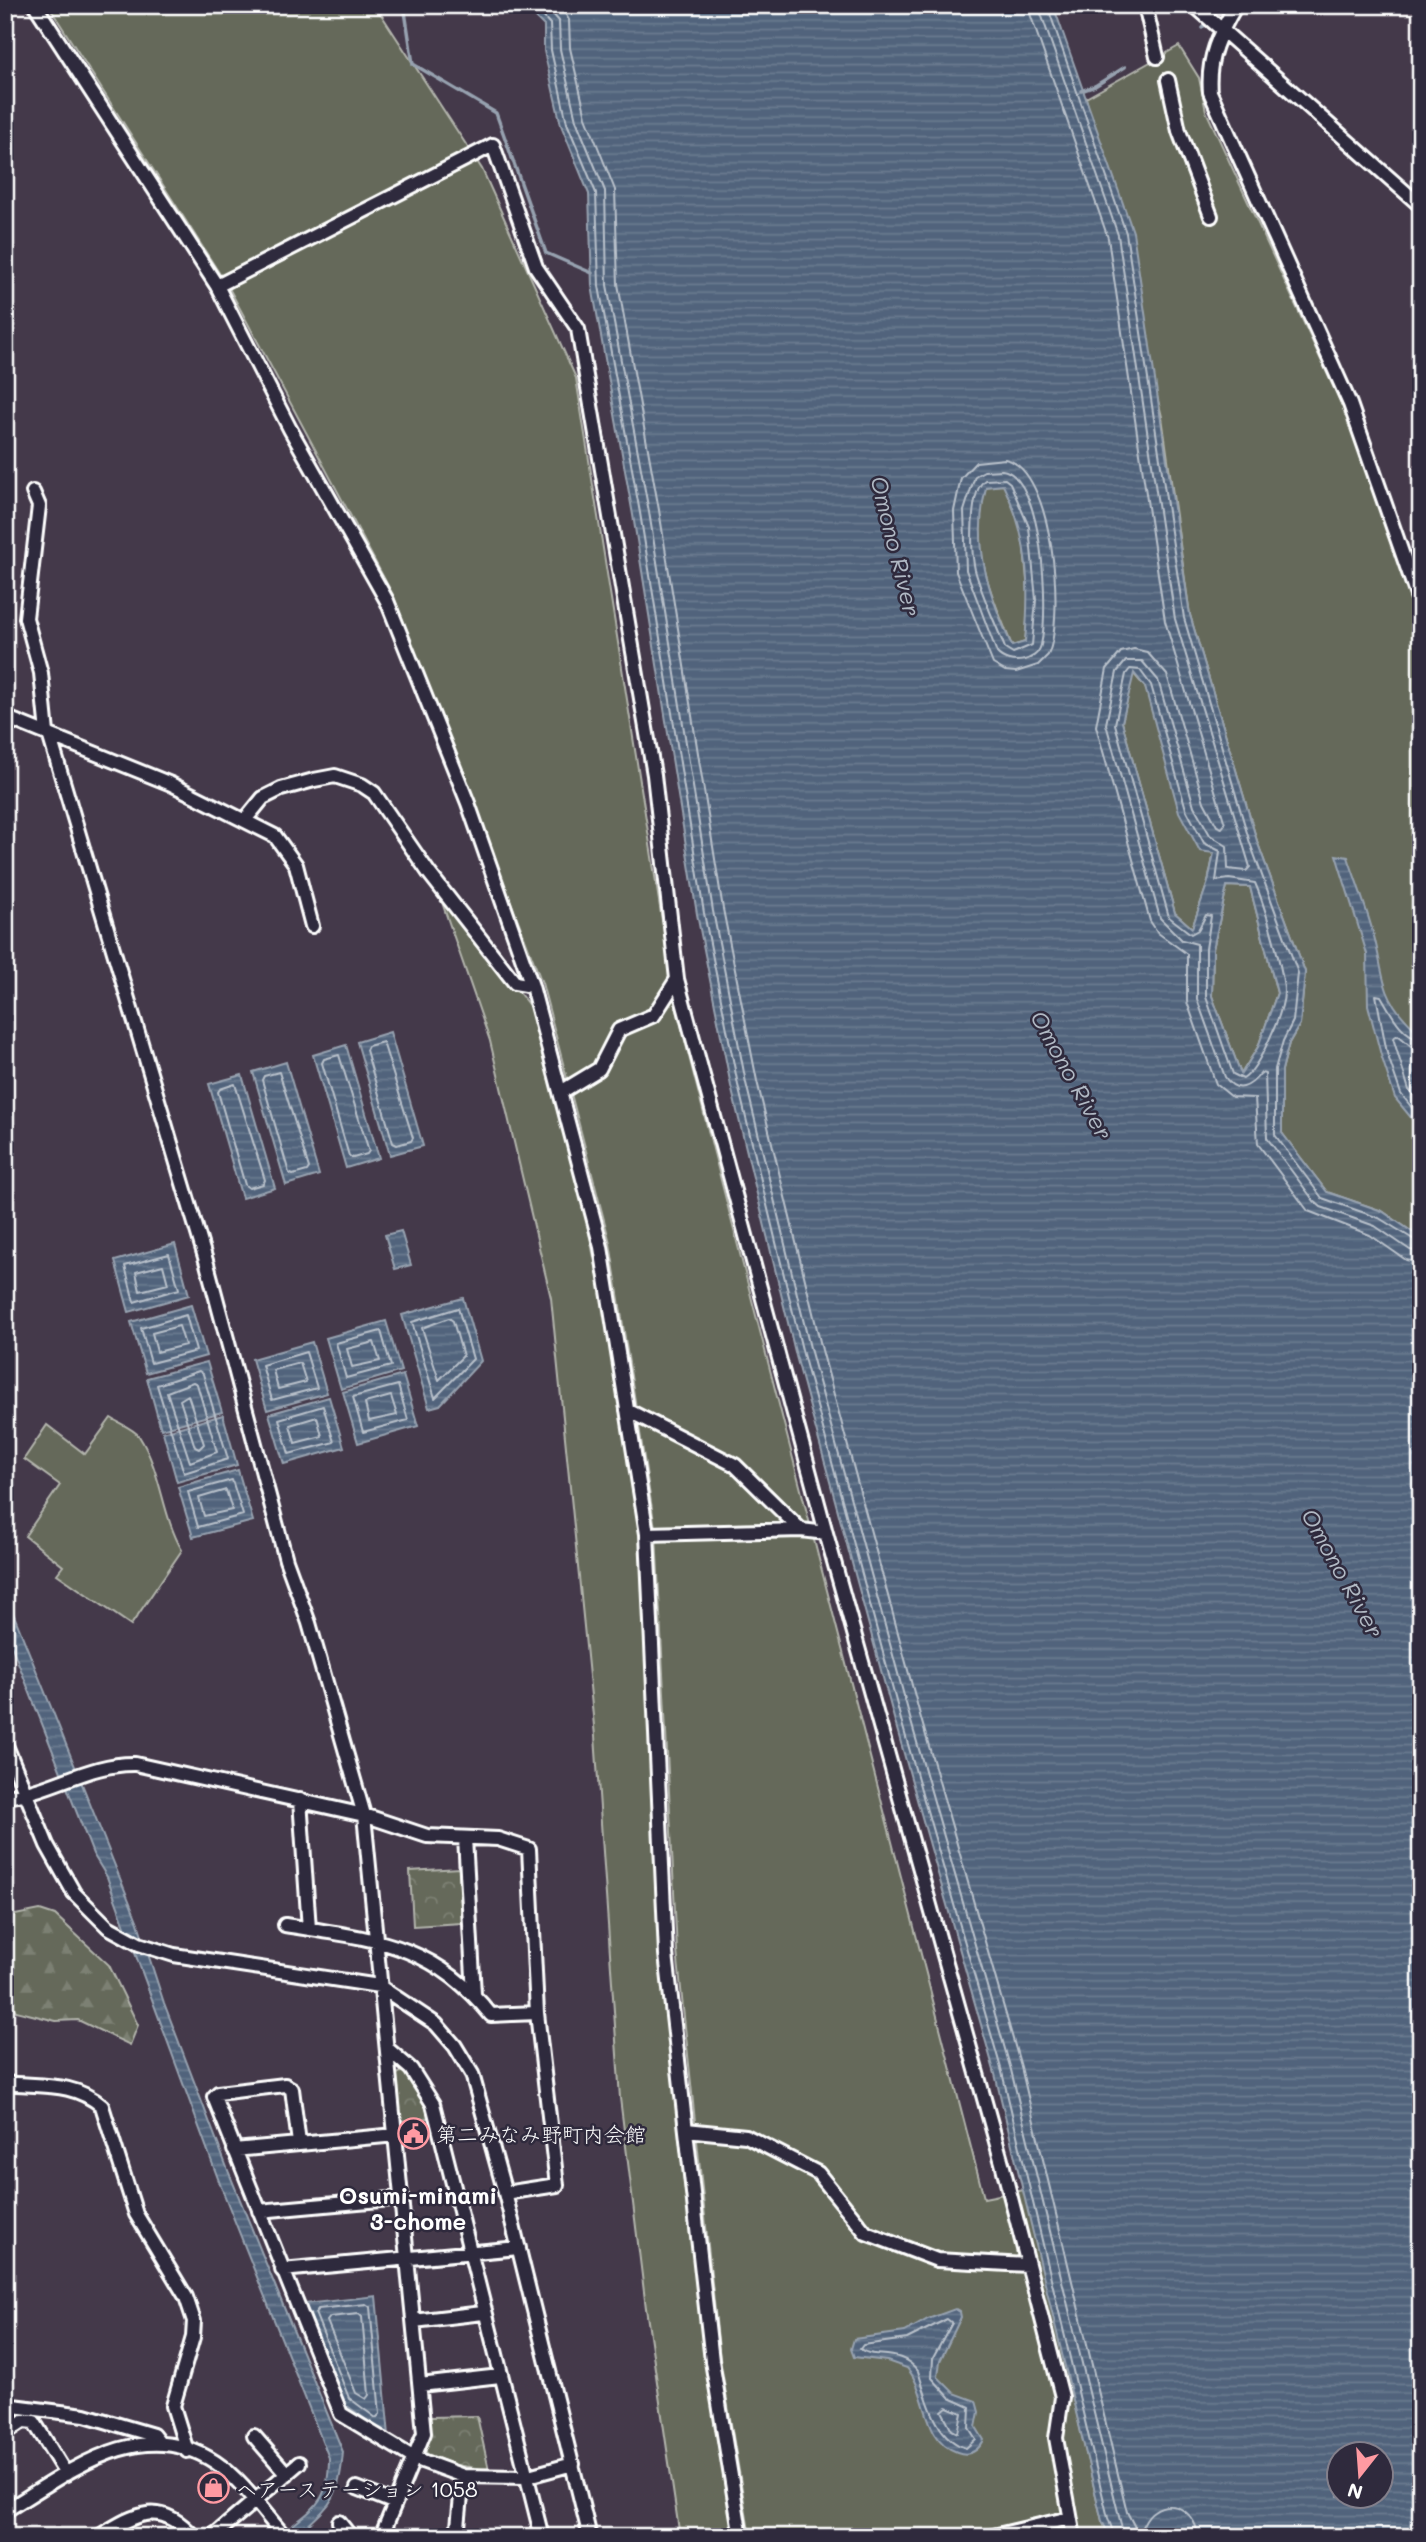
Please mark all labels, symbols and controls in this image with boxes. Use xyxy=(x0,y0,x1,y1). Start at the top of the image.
water label: Omono River xyxy=(864,473,928,619)
water label: Omono River xyxy=(1024,1005,1120,1145)
water label: Omono River xyxy=(1295,1503,1391,1643)
public building icon: 第二みなみ野町内会館 xyxy=(396,2116,430,2150)
place label: 第二みなみ野町内会館 xyxy=(436,2120,646,2147)
district label: Osumi-minami 3-chome xyxy=(339,2180,497,2236)
north arrow xyxy=(1324,2440,1394,2510)
shop icon: ヘアーステーション 1058 xyxy=(196,2471,230,2505)
place label: ヘアーステーション 1058 xyxy=(236,2475,478,2502)
text: N xyxy=(1344,2478,1365,2506)

